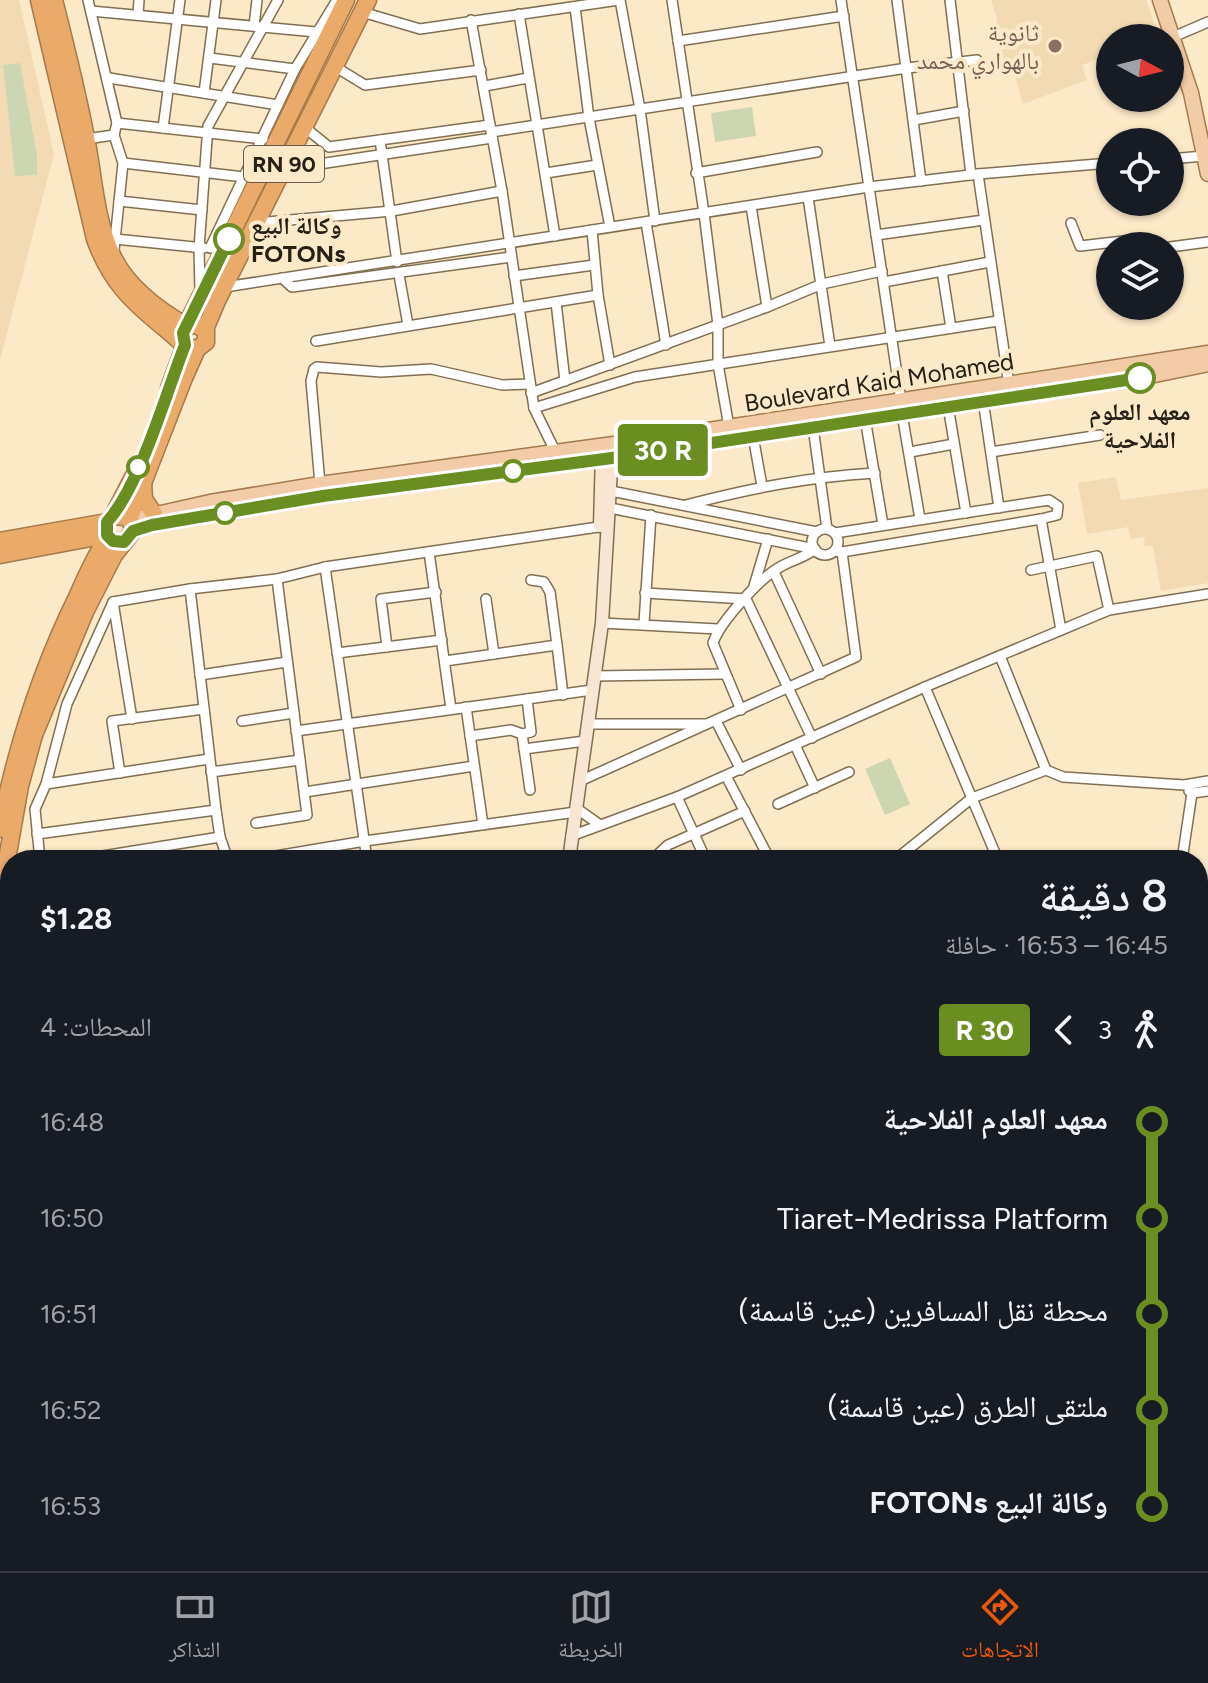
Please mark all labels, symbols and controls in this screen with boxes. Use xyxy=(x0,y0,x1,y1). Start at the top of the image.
place label: ثانوية بالهواري محمد xyxy=(917,18,1039,80)
north arrow xyxy=(1096,24,1184,112)
map controls xyxy=(1096,24,1184,320)
marker: ثانوية بالهواري محمد xyxy=(1046,37,1064,55)
button: locate xyxy=(1096,128,1184,216)
road number: RN 90 xyxy=(244,146,324,182)
place label: وكالة البيع FOTONs xyxy=(251,211,345,268)
marker: وكالة البيع FOTONs xyxy=(214,224,244,254)
button: layers xyxy=(1096,232,1184,320)
street label: Boulevard Kaid Mohamed xyxy=(742,346,1016,418)
marker: معهد العلوم الفلاحية xyxy=(1125,363,1155,393)
place label: معهد العلوم الفلاحية xyxy=(1089,397,1191,454)
line badge: 30 R xyxy=(607,424,719,476)
text: 30 R xyxy=(634,433,692,467)
unlabelled marker xyxy=(127,456,149,478)
unlabelled marker xyxy=(502,460,524,482)
unlabelled marker xyxy=(214,502,236,524)
text: 8 دقيقة xyxy=(1039,869,1168,922)
text: $1.28 xyxy=(40,900,112,937)
text: 16:45 – 16:53 · حافلة xyxy=(945,929,1168,961)
icon: back xyxy=(1042,1008,1086,1052)
icon: walk xyxy=(1124,1008,1168,1052)
text: المحطات: 4 xyxy=(40,1011,152,1043)
text: 30 R xyxy=(955,1013,1014,1047)
text: 3 xyxy=(1098,1014,1112,1046)
text: معهد العلوم الفلاحية xyxy=(884,1100,1108,1137)
text: 16:48 xyxy=(40,1106,104,1138)
text: Tiaret-Medrissa Platform xyxy=(777,1200,1108,1237)
text: 16:50 xyxy=(40,1202,104,1234)
text: محطة نقل المسافرين (عين قاسمة) xyxy=(738,1292,1108,1329)
text: 16:51 xyxy=(40,1298,98,1330)
text: ملتقى الطرق (عين قاسمة) xyxy=(827,1388,1108,1425)
text: 16:52 xyxy=(40,1394,102,1426)
text: وكالة البيع FOTONs xyxy=(870,1484,1108,1521)
text: 16:53 xyxy=(40,1490,101,1522)
tab: التذاكر xyxy=(169,1585,220,1671)
tab: الخريطة xyxy=(558,1585,623,1671)
tab: الاتجاهات xyxy=(961,1585,1039,1671)

